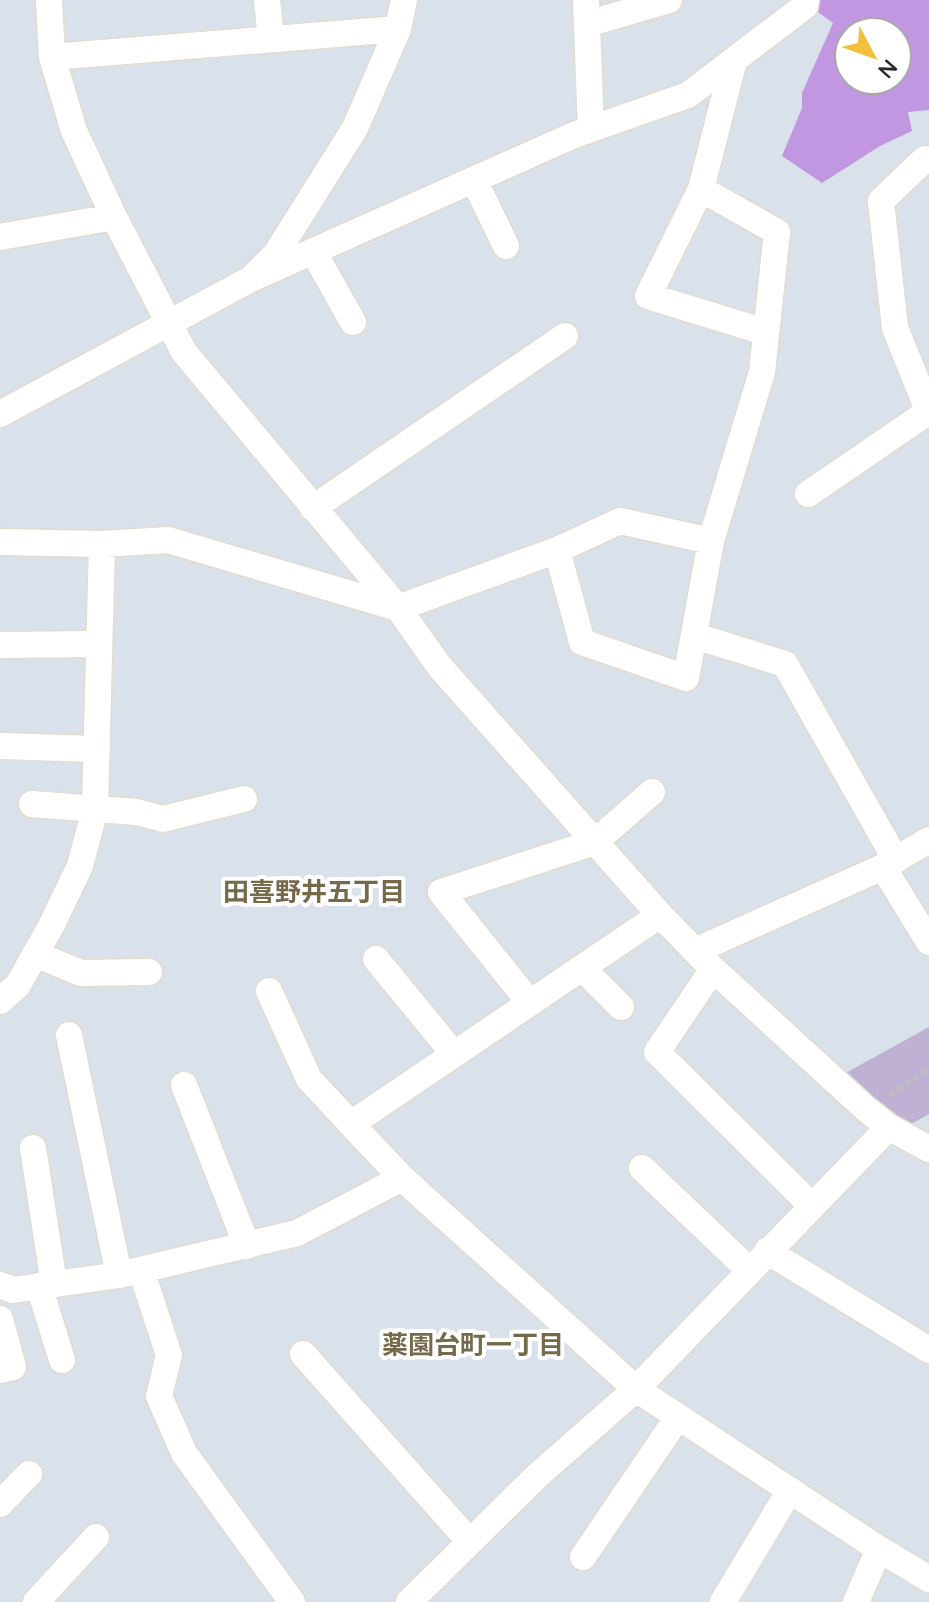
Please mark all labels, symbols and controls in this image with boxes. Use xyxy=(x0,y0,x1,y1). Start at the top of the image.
north arrow xyxy=(833,16,913,96)
text: N xyxy=(872,54,904,84)
district label: 田喜野井五丁目 xyxy=(223,875,405,908)
district label: 薬園台町一丁目 xyxy=(382,1328,564,1361)

